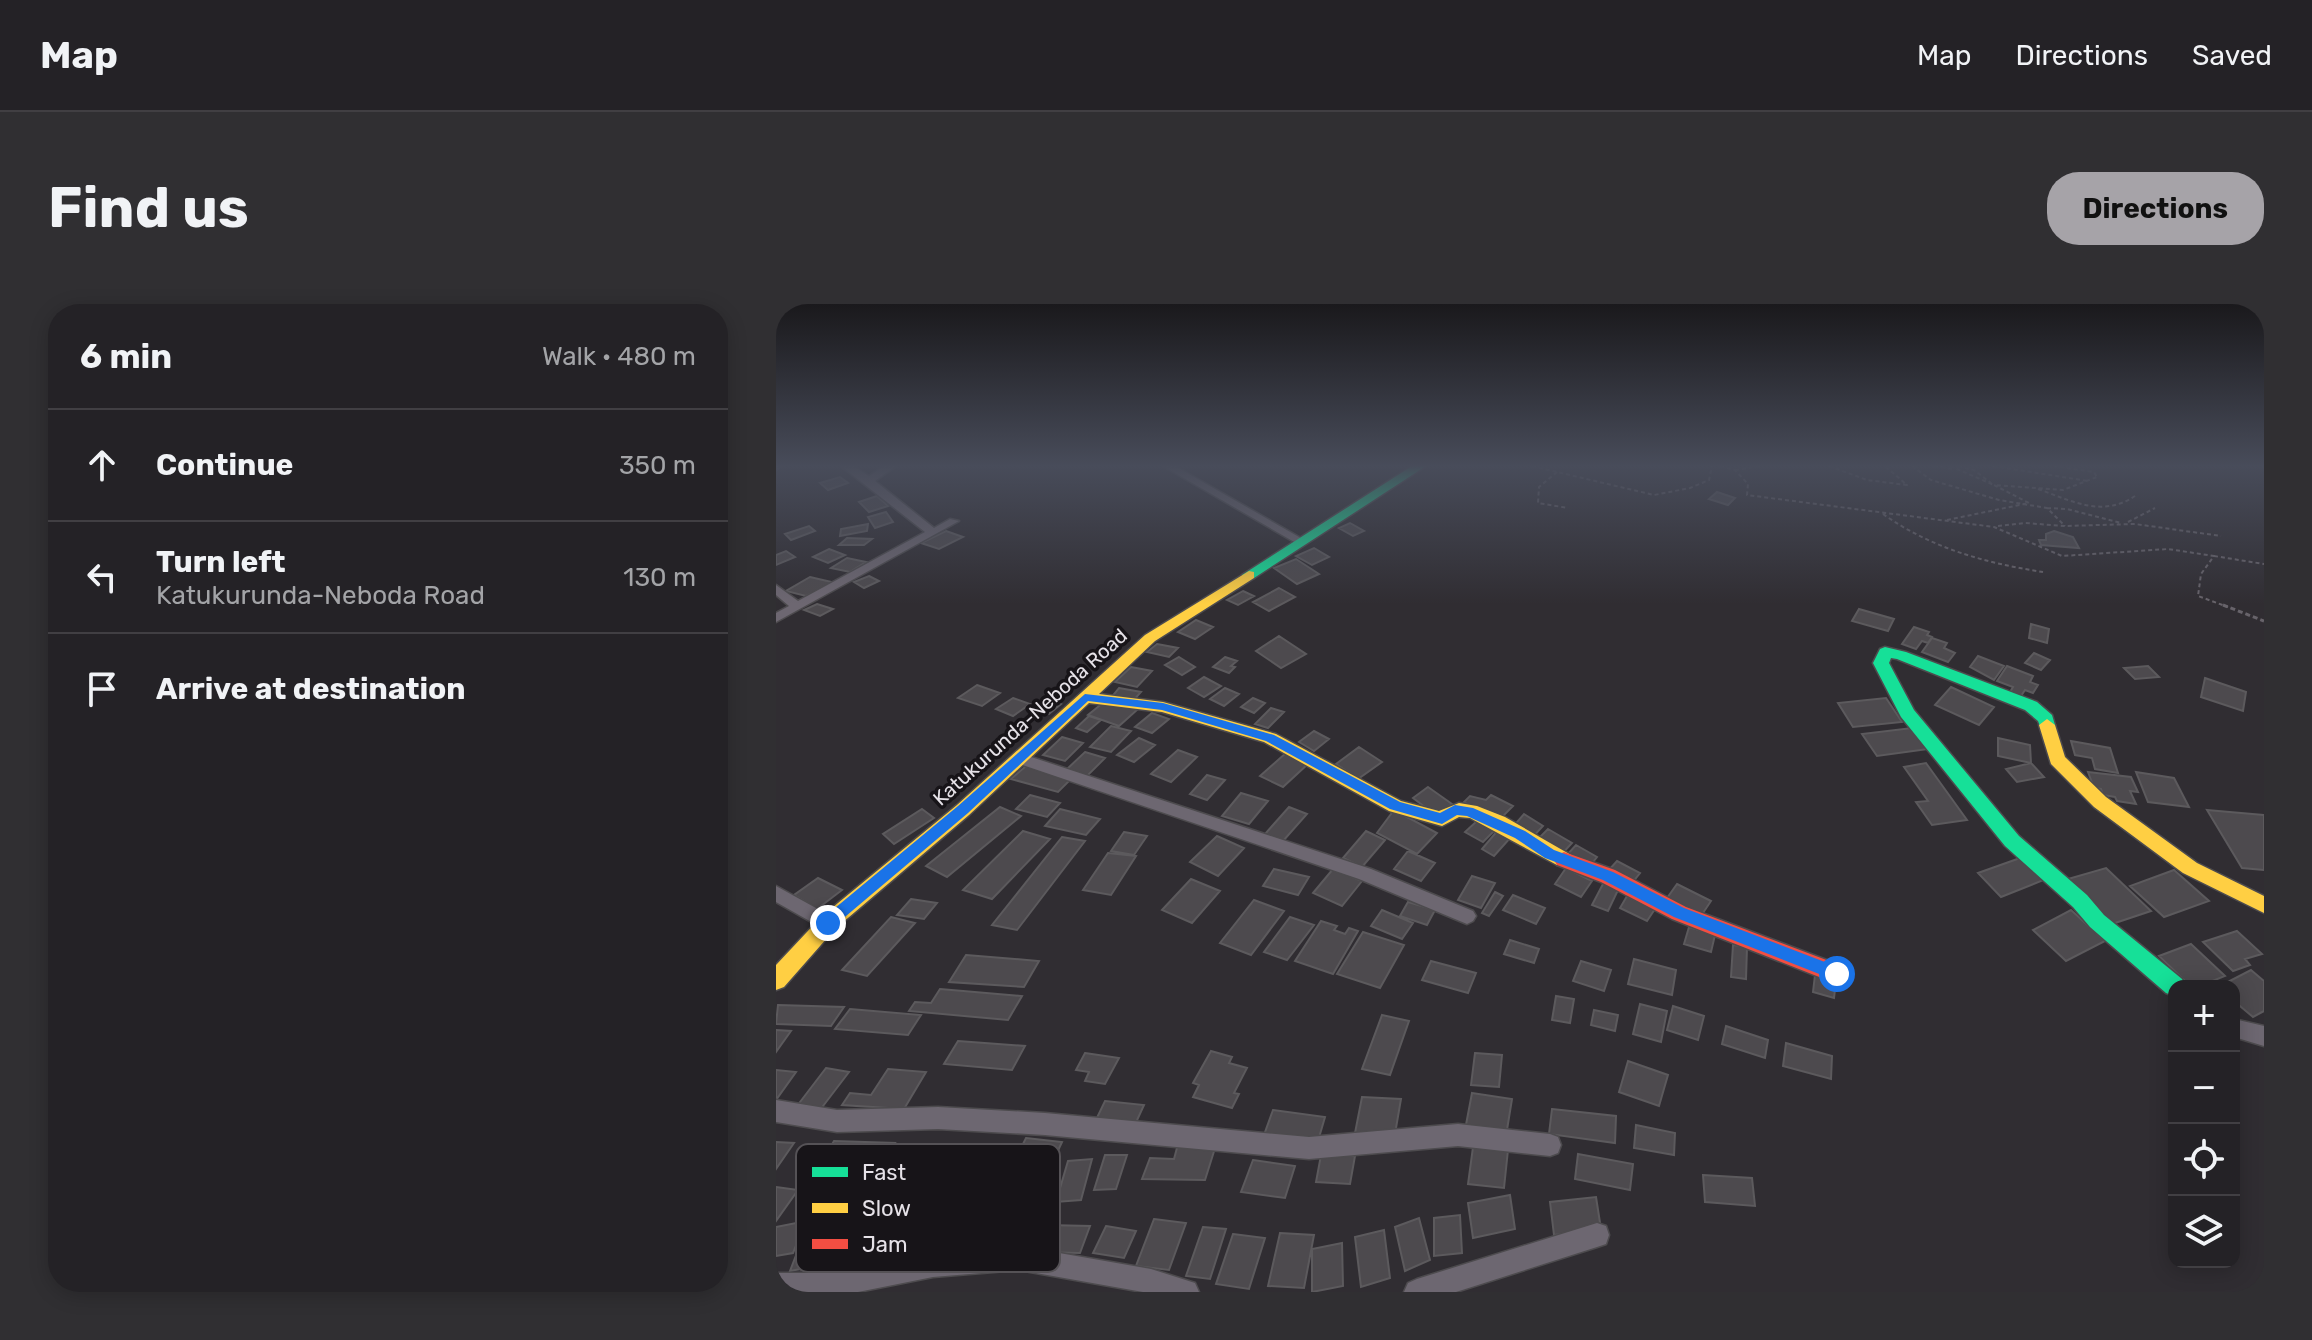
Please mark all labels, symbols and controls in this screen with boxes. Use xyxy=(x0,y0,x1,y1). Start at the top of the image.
text: Map xyxy=(40,32,118,78)
text: Map xyxy=(1917,39,1971,72)
text: Directions xyxy=(2015,39,2148,72)
text: Saved xyxy=(2192,39,2272,72)
button: Directions xyxy=(2047,172,2264,245)
text: Find us xyxy=(48,175,249,241)
text: 6 min xyxy=(80,336,172,377)
text: Walk · 480 m xyxy=(542,341,696,372)
icon: ahead xyxy=(80,443,124,487)
text: Continue xyxy=(156,447,293,483)
text: 350 m xyxy=(619,450,696,481)
text: Turn left xyxy=(156,544,286,580)
icon: left xyxy=(80,555,124,599)
text: 130 m xyxy=(623,562,696,593)
text: Katukurunda-Neboda Road xyxy=(156,580,485,611)
street label: Katukurunda-Neboda Road xyxy=(928,623,1132,811)
icon: arrive xyxy=(80,667,124,711)
text: Arrive at destination xyxy=(156,671,466,707)
route end xyxy=(810,905,846,941)
route start xyxy=(1819,956,1855,992)
map controls xyxy=(2168,980,2240,1268)
button: + xyxy=(2168,980,2240,1052)
button: − xyxy=(2168,1052,2240,1124)
button: locate xyxy=(2168,1124,2240,1196)
legend xyxy=(796,1144,1060,1272)
text: Fast xyxy=(862,1159,907,1186)
text: Slow xyxy=(862,1195,911,1222)
button: layers xyxy=(2168,1196,2240,1268)
text: Jam xyxy=(862,1231,908,1258)

